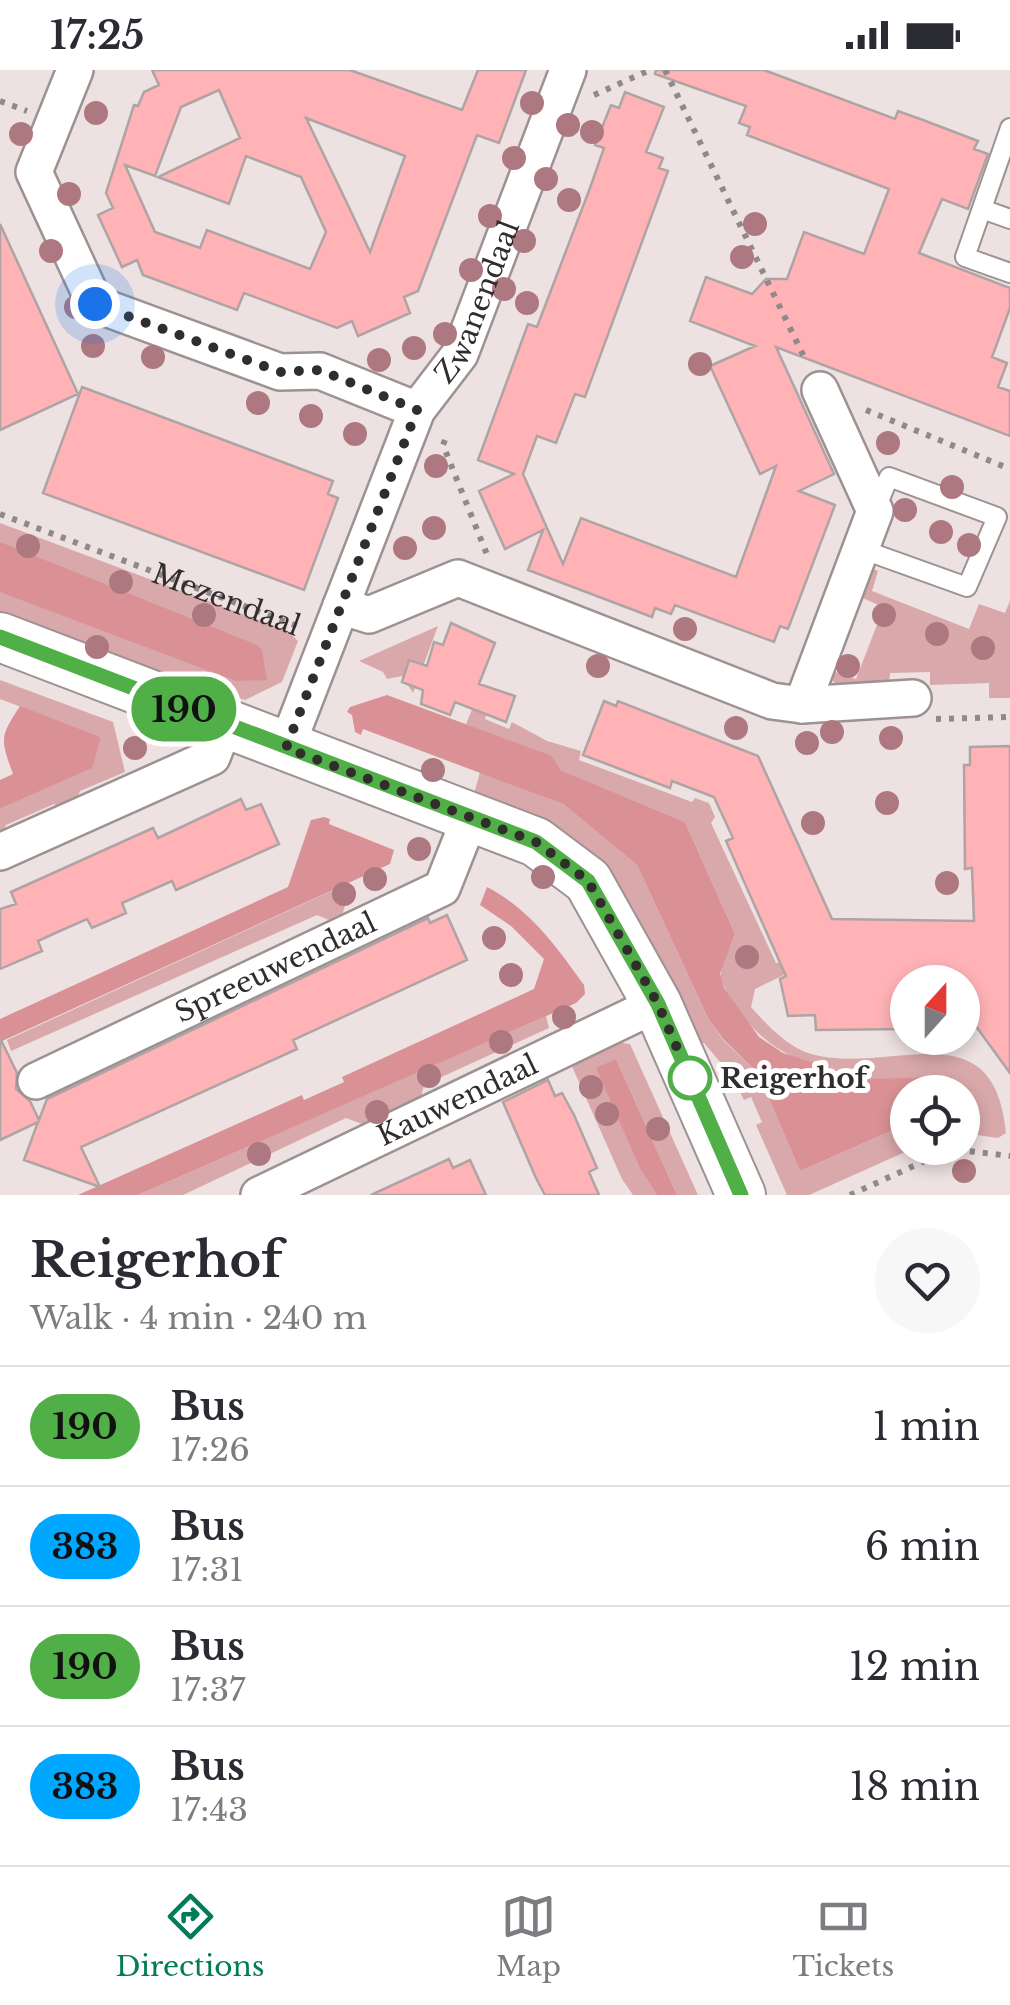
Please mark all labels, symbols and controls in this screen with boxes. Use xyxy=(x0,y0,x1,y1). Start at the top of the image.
text: 17:25 xyxy=(50,12,144,59)
street label: Zwanendaal xyxy=(427,215,527,390)
your location xyxy=(70,279,120,329)
street label: Mezendaal xyxy=(147,555,306,643)
line badge: 190 xyxy=(126,676,242,742)
text: 190 xyxy=(151,688,217,731)
street label: Spreeuwendaal xyxy=(169,904,382,1030)
north arrow xyxy=(890,965,980,1055)
map controls xyxy=(890,965,980,1165)
street label: Kauwendaal xyxy=(371,1046,543,1153)
marker: Reigerhof xyxy=(669,1057,711,1099)
place label: Reigerhof xyxy=(720,1061,870,1096)
button: locate xyxy=(890,1075,980,1165)
button: heart xyxy=(875,1228,980,1333)
text: Reigerhof xyxy=(30,1230,282,1290)
text: Walk · 4 min · 240 m xyxy=(30,1298,367,1338)
text: Bus xyxy=(170,1383,245,1430)
text: 1 min xyxy=(872,1403,980,1450)
text: 190 xyxy=(52,1405,118,1448)
text: 17:26 xyxy=(170,1430,250,1470)
text: Bus xyxy=(170,1503,245,1550)
text: 6 min xyxy=(865,1523,980,1570)
text: 383 xyxy=(52,1525,118,1568)
text: 17:31 xyxy=(170,1550,243,1590)
text: Bus xyxy=(170,1623,245,1670)
text: 12 min xyxy=(849,1643,980,1690)
text: 190 xyxy=(52,1645,118,1688)
text: 17:37 xyxy=(170,1670,245,1710)
text: Bus xyxy=(170,1743,245,1790)
text: 18 min xyxy=(849,1763,980,1810)
text: 383 xyxy=(52,1765,118,1808)
text: 17:43 xyxy=(170,1790,248,1830)
tab: Directions xyxy=(116,1889,265,1984)
tab: Map xyxy=(496,1889,561,1984)
tab: Tickets xyxy=(793,1889,894,1984)

